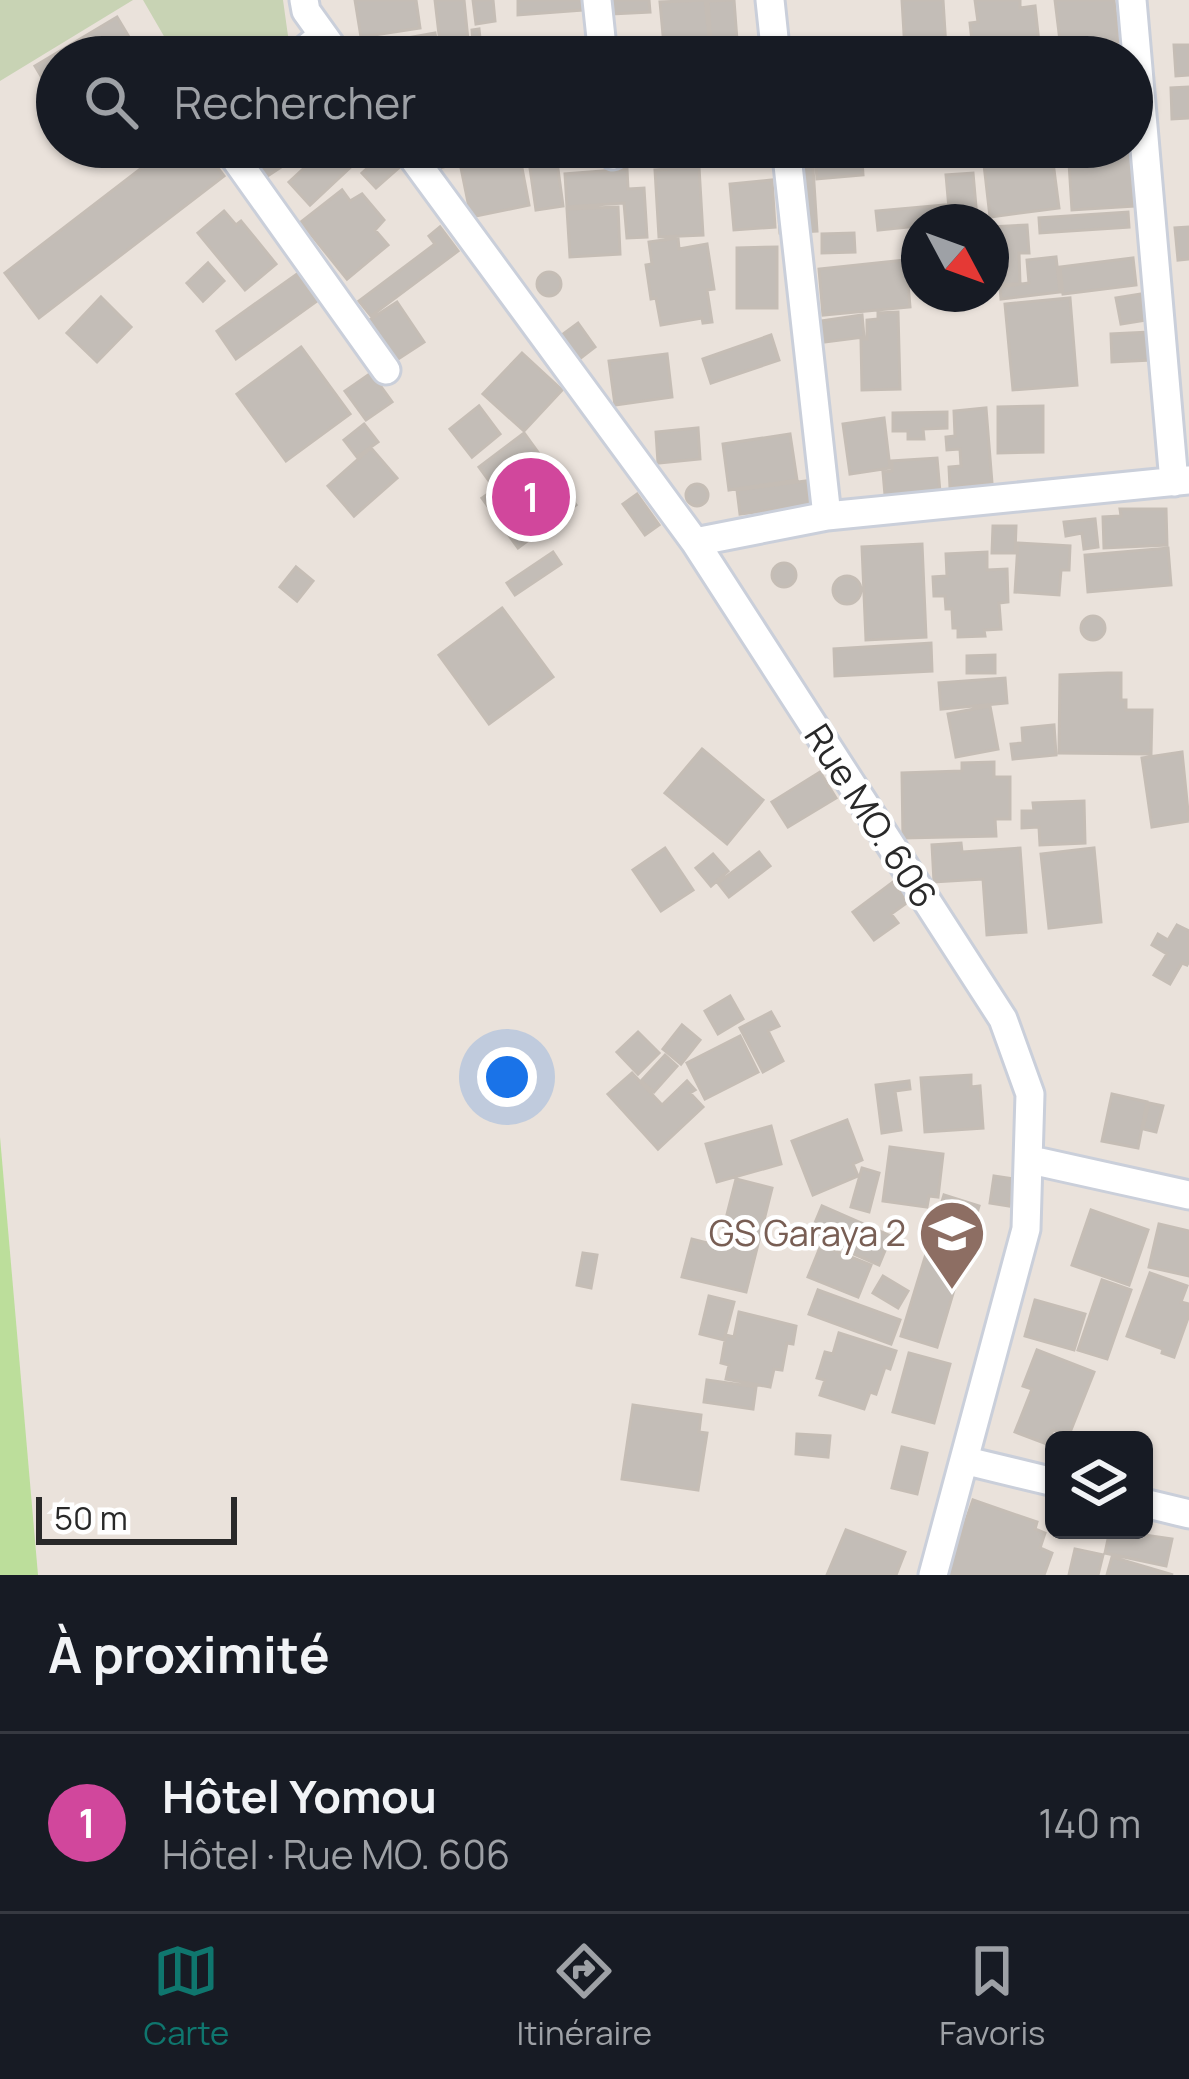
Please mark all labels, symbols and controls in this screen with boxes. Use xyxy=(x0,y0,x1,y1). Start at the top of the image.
search box xyxy=(36,36,1153,168)
icon: search xyxy=(78,69,144,135)
text: Rechercher xyxy=(174,71,417,133)
north arrow xyxy=(901,204,1009,312)
pin: 1 xyxy=(492,452,570,542)
street label: Rue MO. 606 xyxy=(794,714,949,917)
your location xyxy=(477,1047,537,1107)
school or university icon: GS Garaya 2 xyxy=(917,1198,987,1292)
place label: GS Garaya 2 xyxy=(709,1208,906,1257)
map controls xyxy=(1045,1431,1153,1539)
button: layers xyxy=(1045,1431,1153,1539)
scale bar xyxy=(36,1491,237,1544)
text: 50 m xyxy=(54,1495,128,1540)
text: À proximité xyxy=(48,1619,330,1688)
text: Hôtel Yomou xyxy=(162,1765,437,1827)
text: 1 xyxy=(78,1796,96,1850)
text: 140 m xyxy=(1038,1796,1141,1850)
text: Hôtel · Rue MO. 606 xyxy=(162,1827,510,1881)
tab: Carte xyxy=(144,1938,229,2055)
tab: Itinéraire xyxy=(516,1938,652,2055)
tab: Favoris xyxy=(939,1938,1045,2055)

